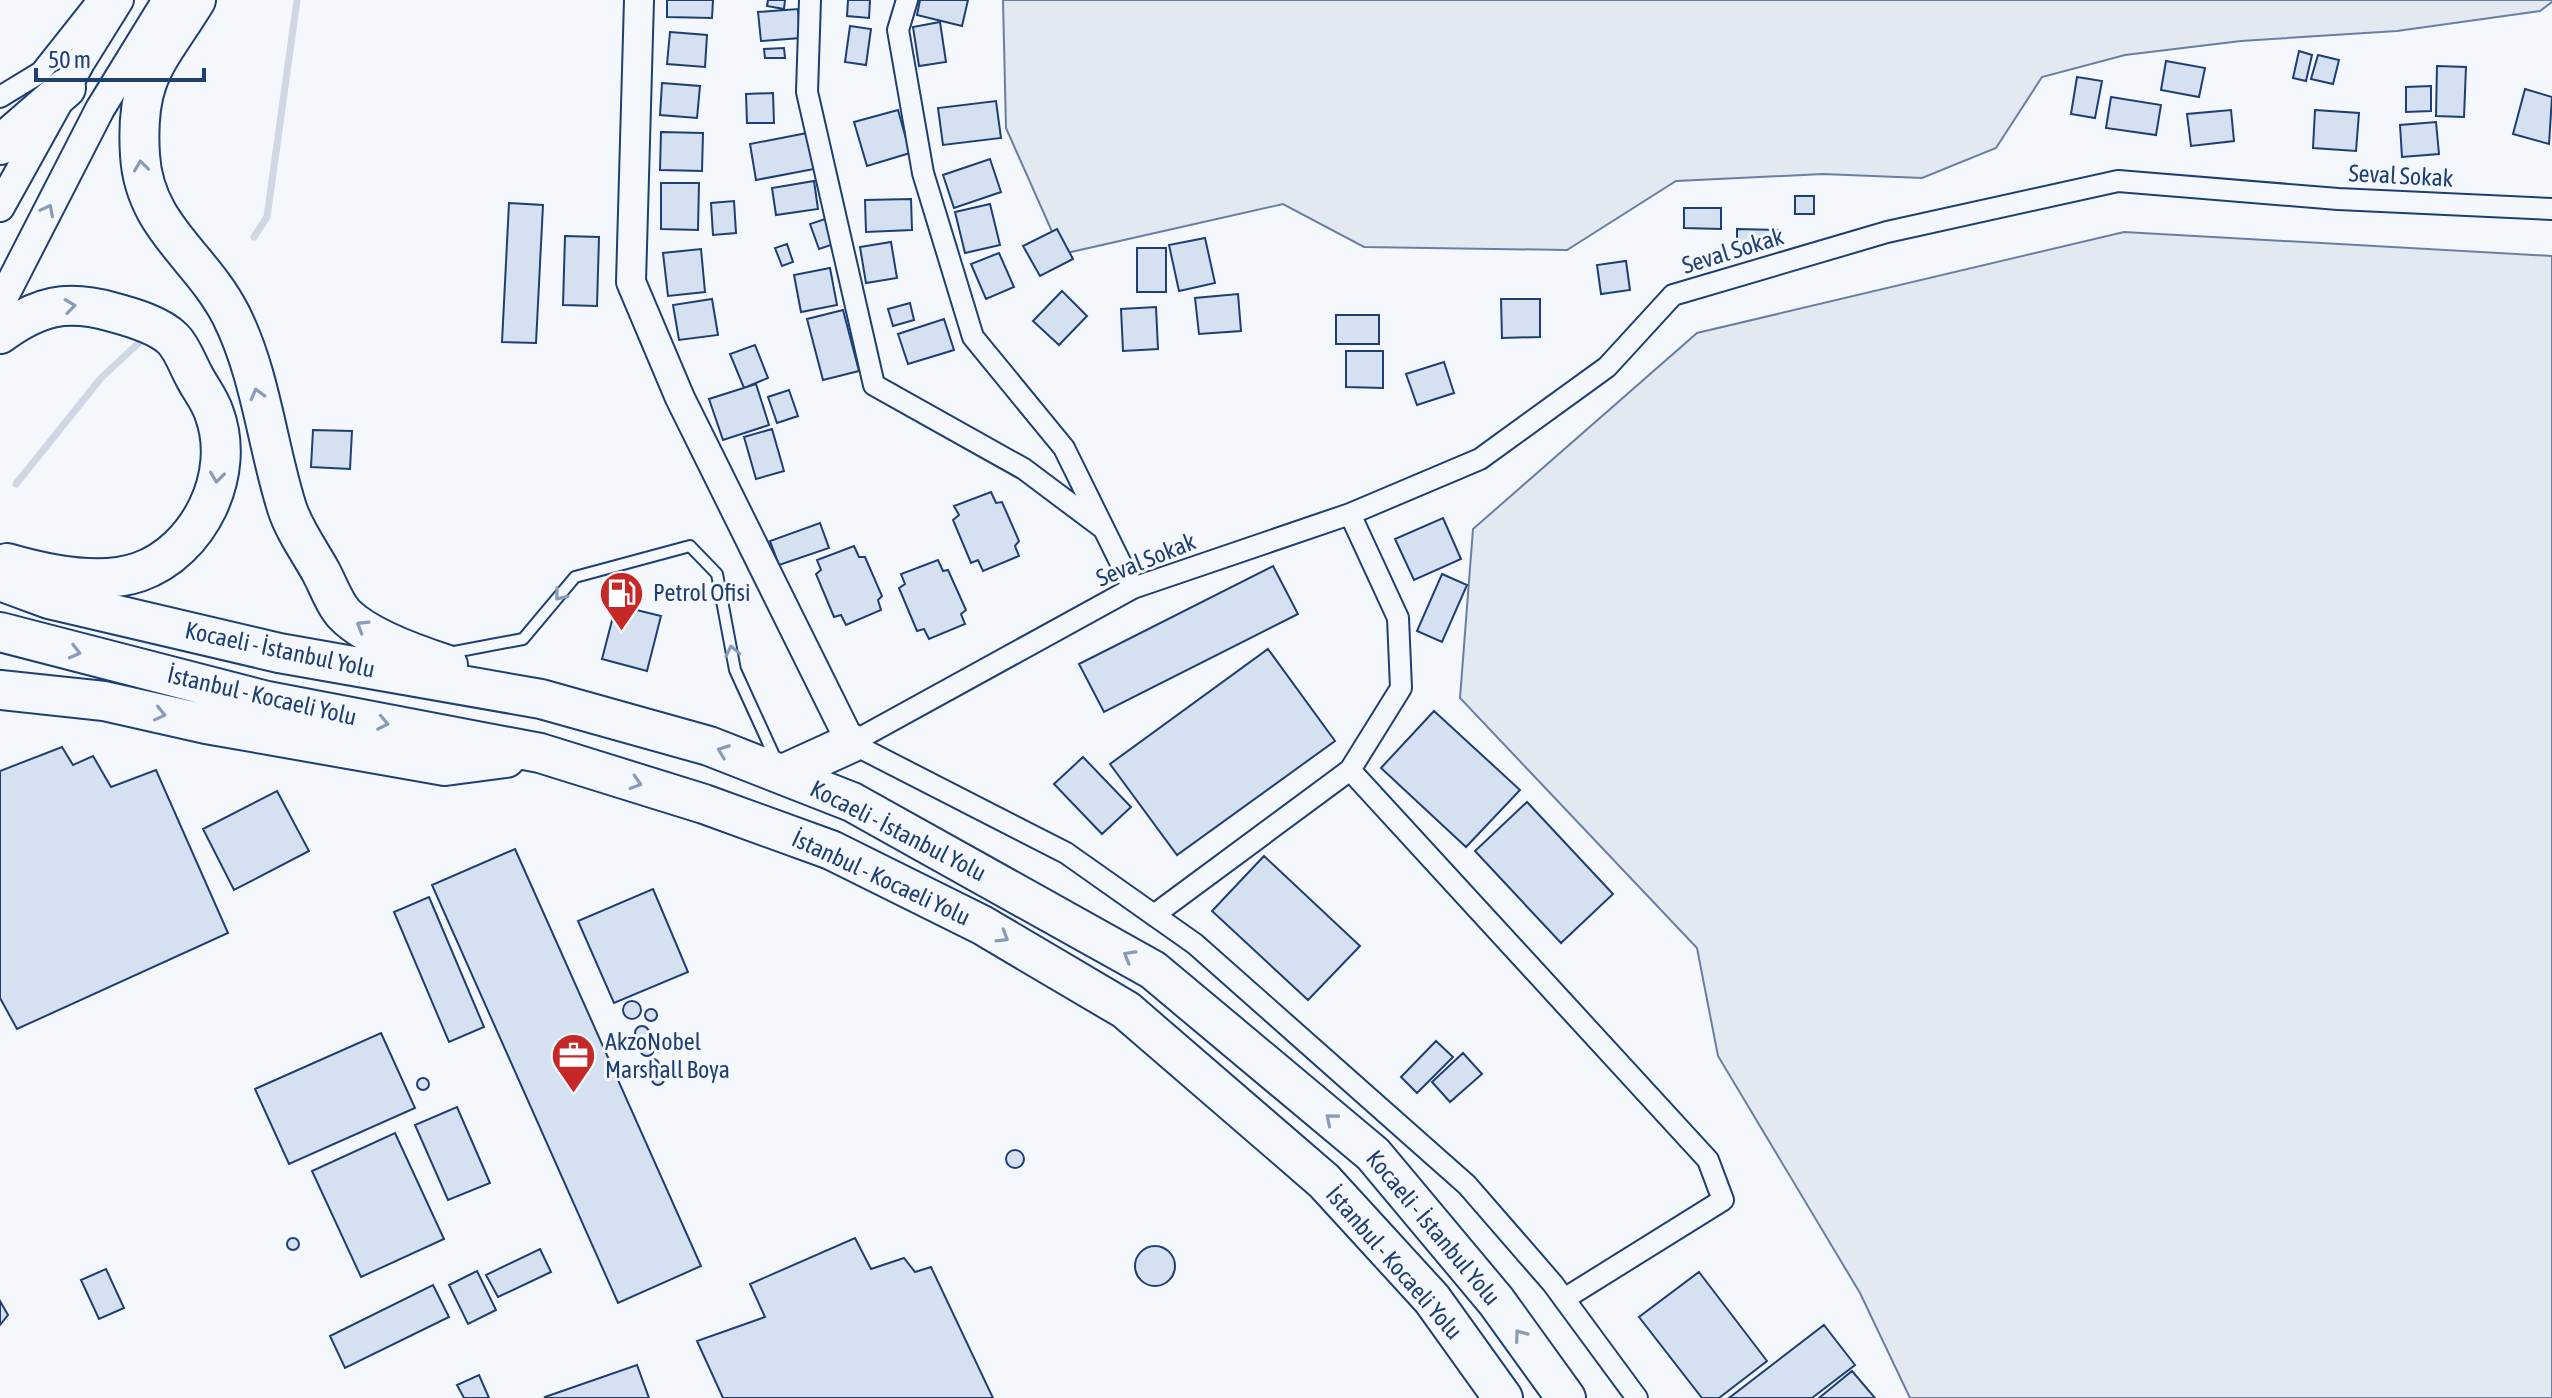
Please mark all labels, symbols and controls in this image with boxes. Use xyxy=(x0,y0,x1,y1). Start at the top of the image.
scale bar xyxy=(36,32,204,82)
text: 50 m xyxy=(48,46,91,73)
street label: Seval Sokak xyxy=(2348,159,2455,192)
one-way arrow xyxy=(133,160,150,173)
one-way arrow xyxy=(39,203,54,218)
street label: Seval Sokak xyxy=(1679,222,1787,279)
one-way arrow xyxy=(63,298,77,315)
one-way arrow xyxy=(250,388,266,401)
one-way arrow xyxy=(209,470,226,484)
street label: Seval Sokak xyxy=(1092,527,1200,592)
fuel station icon: Petrol Ofisi xyxy=(598,569,646,632)
place label: Petrol Ofisi xyxy=(653,579,751,606)
one-way arrow xyxy=(555,586,570,601)
street label: Kocaeli - İstanbul Yolu xyxy=(183,616,377,683)
one-way arrow xyxy=(356,620,371,635)
one-way arrow xyxy=(68,643,82,660)
one-way arrow xyxy=(724,644,741,658)
street label: İstanbul - Kocaeli Yolu xyxy=(165,661,359,730)
one-way arrow xyxy=(153,705,166,722)
one-way arrow xyxy=(376,714,389,731)
one-way arrow xyxy=(717,744,731,761)
one-way arrow xyxy=(628,774,642,790)
street label: Kocaeli - İstanbul Yolu xyxy=(806,775,990,886)
street label: İstanbul - Kocaeli Yolu xyxy=(788,824,975,931)
one-way arrow xyxy=(994,927,1009,943)
one-way arrow xyxy=(1123,950,1138,966)
place label: AkzoNobel Marshall Boya xyxy=(605,1028,730,1083)
office icon: AkzoNobel Marshall Boya xyxy=(550,1032,598,1095)
one-way arrow xyxy=(1326,1114,1341,1129)
street label: Kocaeli - İstanbul Yolu xyxy=(1361,1145,1506,1310)
street label: İstanbul - Kocaeli Yolu xyxy=(1321,1181,1468,1344)
one-way arrow xyxy=(1516,1329,1530,1343)

